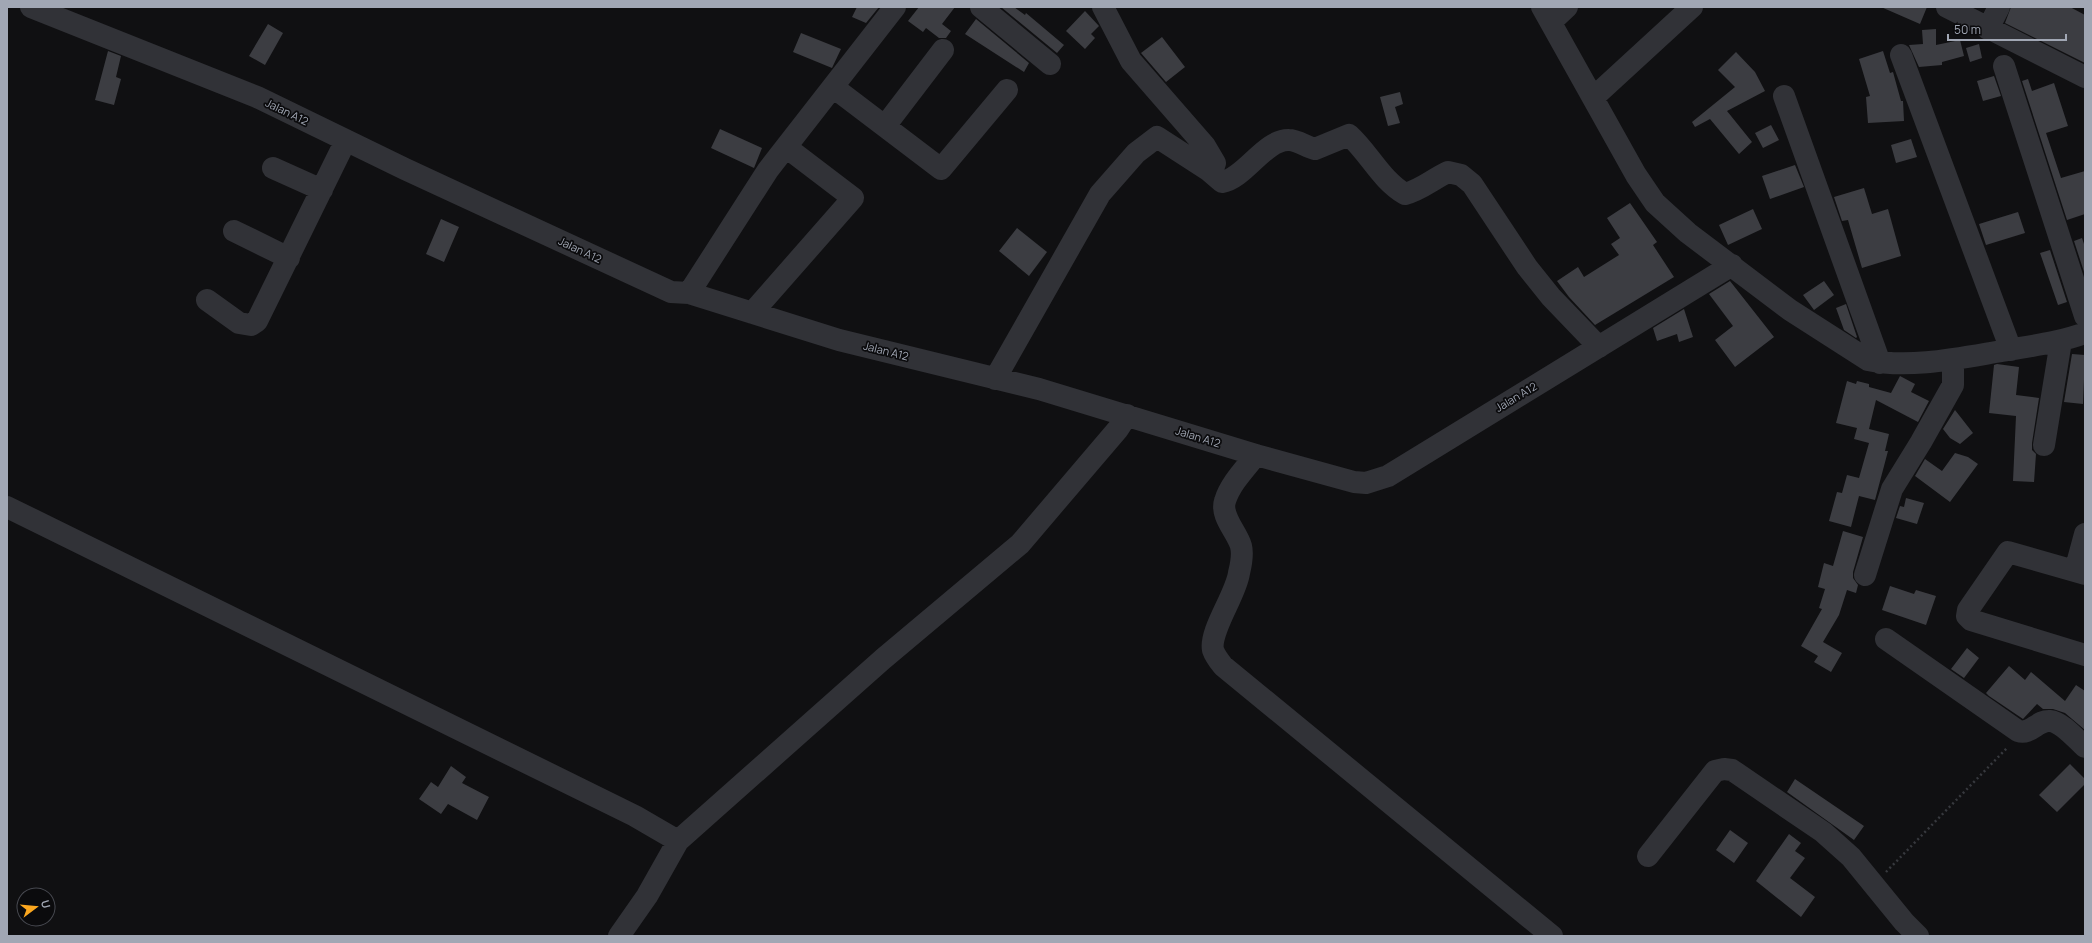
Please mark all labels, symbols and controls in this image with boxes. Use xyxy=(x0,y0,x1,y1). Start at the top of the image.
scale bar xyxy=(1948,16,2066,42)
text: 50 m xyxy=(1954,21,1981,38)
street label: Jalan A12 xyxy=(263,95,311,128)
street label: Jalan A12 xyxy=(556,233,604,266)
street label: Jalan A12 xyxy=(862,338,910,363)
street label: Jalan A12 xyxy=(1492,378,1539,415)
street label: Jalan A12 xyxy=(1174,423,1222,450)
north arrow xyxy=(16,887,56,927)
text: U xyxy=(38,898,54,910)

